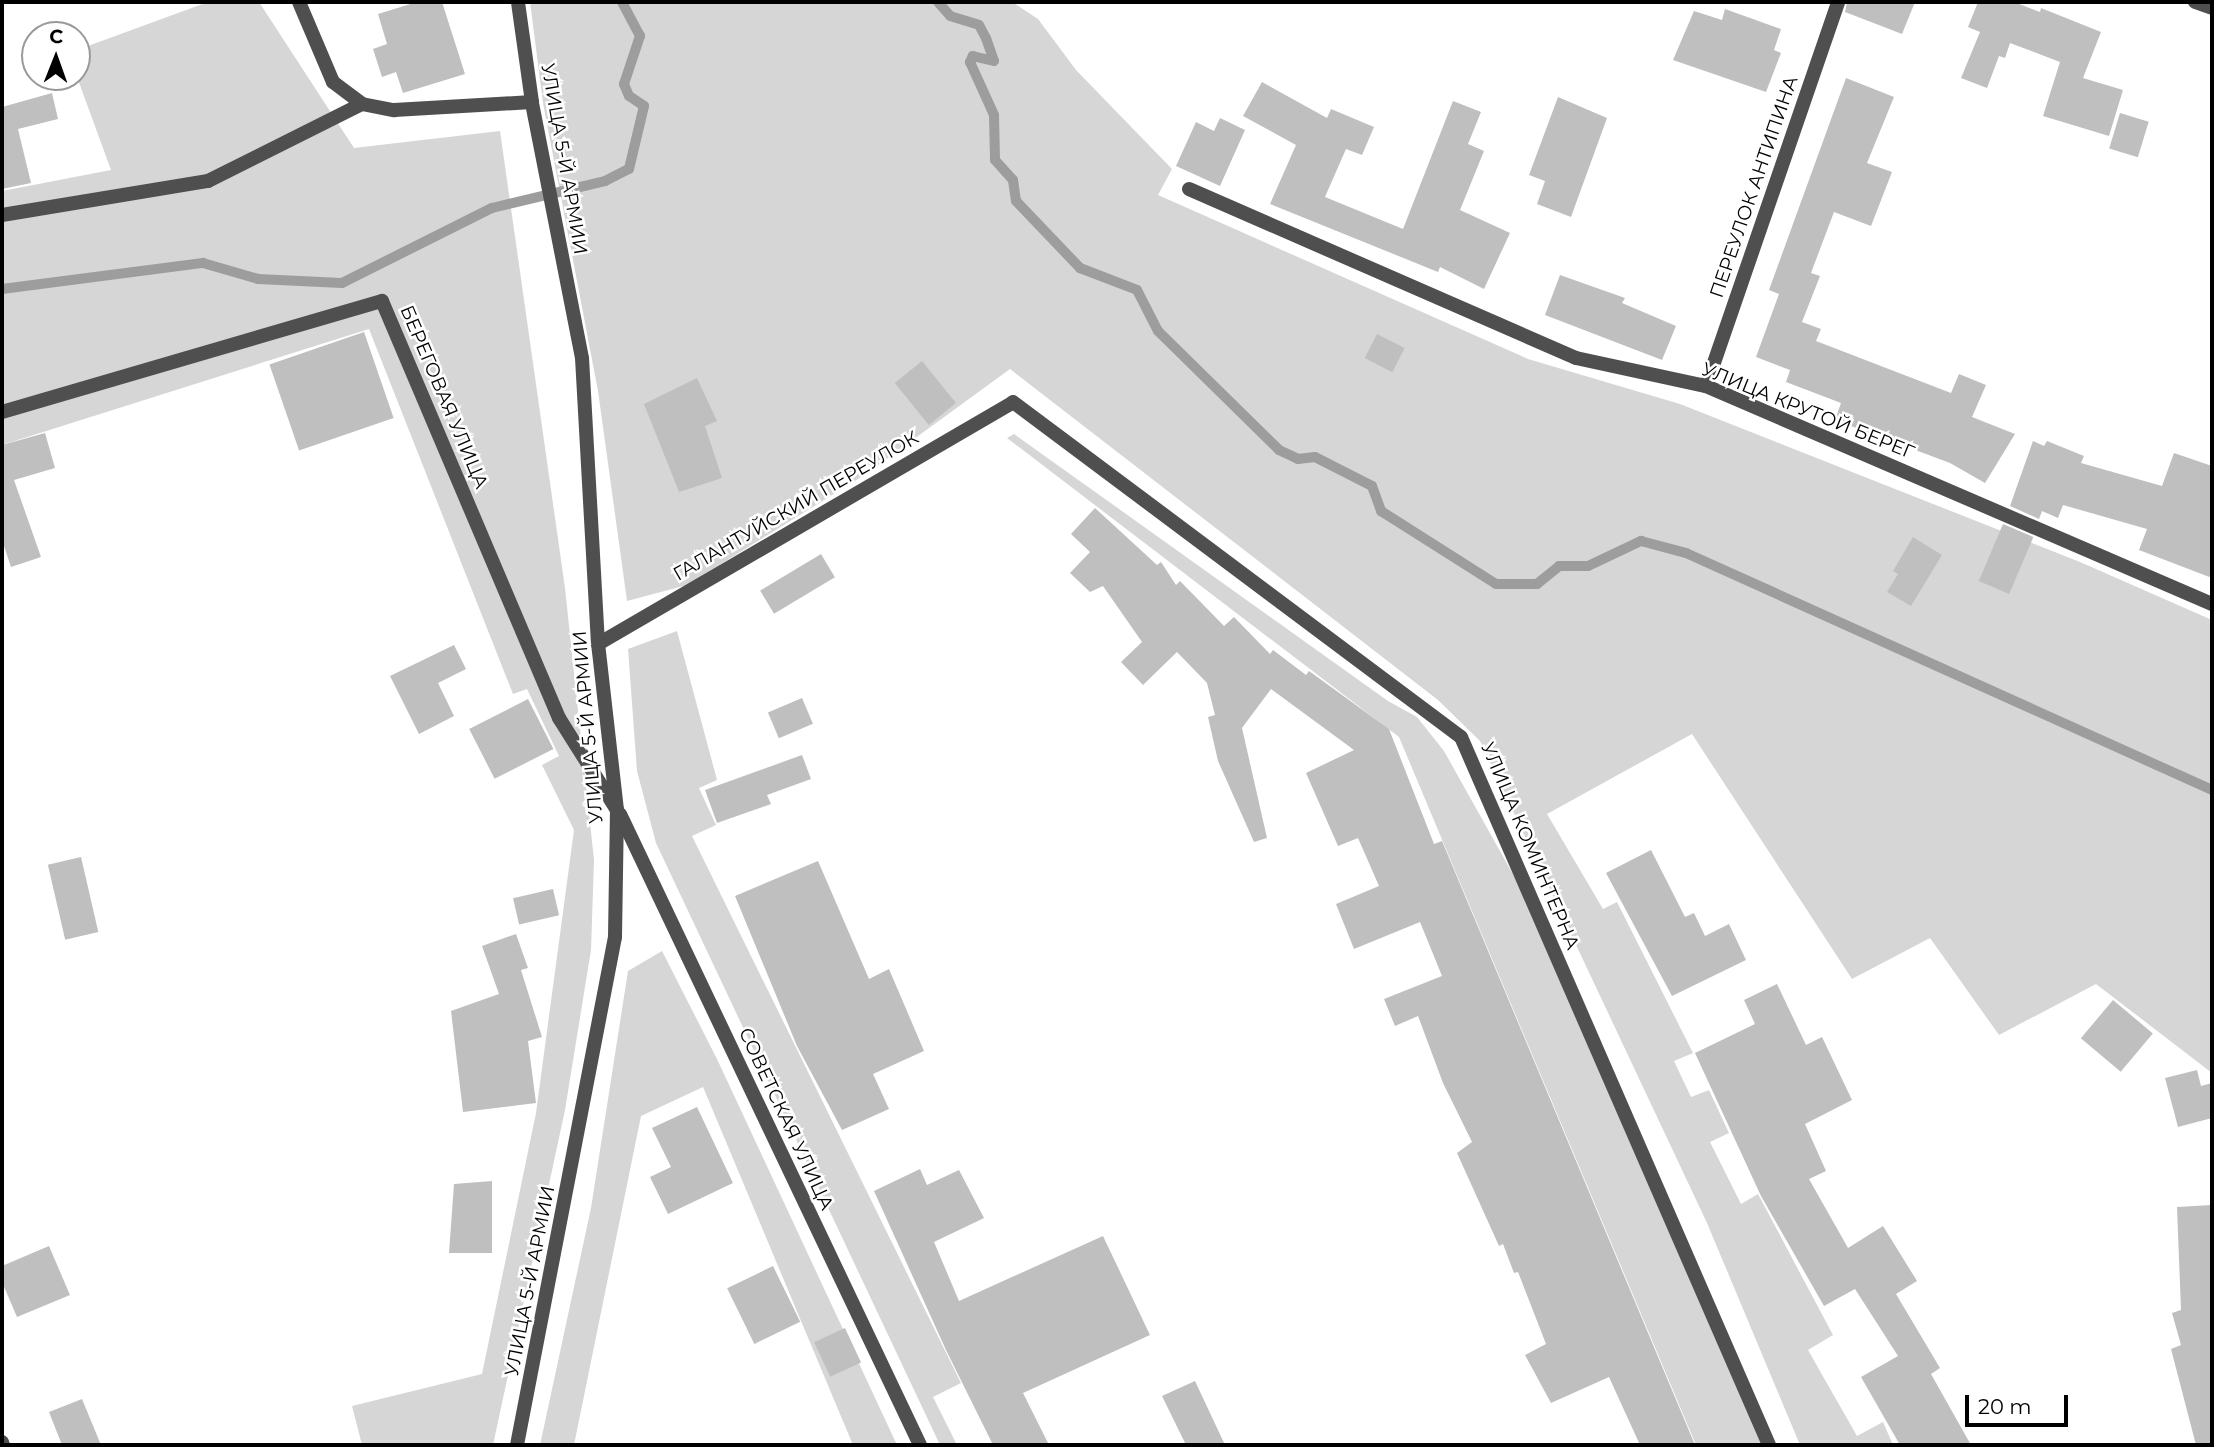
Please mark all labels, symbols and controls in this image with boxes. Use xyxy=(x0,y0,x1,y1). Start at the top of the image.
north arrow xyxy=(21,21,91,91)
text: С xyxy=(49,25,63,48)
street label: УЛИЦА 5-Й АРМИИ xyxy=(536,62,592,256)
street label: ПЕРЕУЛОК АНТИПИНА xyxy=(1705,73,1803,301)
street label: БЕРЕГОВАЯ УЛИЦА xyxy=(395,302,493,492)
street label: УЛИЦА КРУТОЙ БЕРЕГ xyxy=(1698,358,1918,464)
street label: ГАЛАНТУЙСКИЙ ПЕРЕУЛОК xyxy=(669,426,923,586)
street label: УЛИЦА 5-Й АРМИИ xyxy=(568,630,608,824)
street label: УЛИЦА КОМИНТЕРНА xyxy=(1476,739,1584,953)
street label: СОВЕТСКАЯ УЛИЦА xyxy=(734,1024,838,1214)
street label: УЛИЦА 5-Й АРМИИ xyxy=(500,1184,560,1378)
scale bar xyxy=(1969,1380,2072,1424)
text: 20 m xyxy=(1978,1394,2032,1419)

